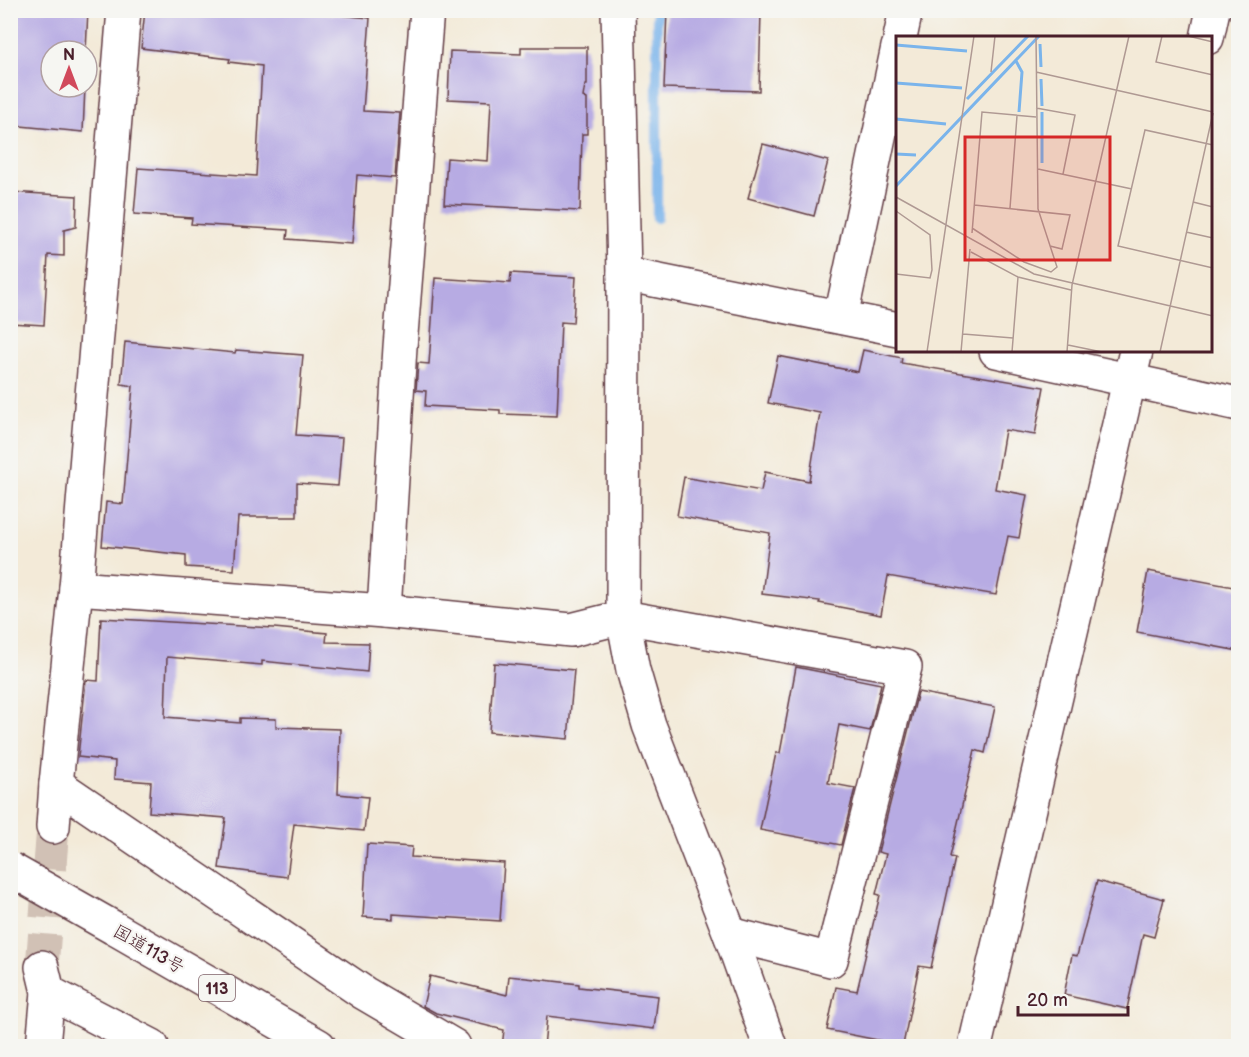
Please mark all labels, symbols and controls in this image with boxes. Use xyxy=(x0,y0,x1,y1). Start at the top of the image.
inset map xyxy=(896,36,1213,352)
north arrow xyxy=(39,39,99,99)
text: N xyxy=(63,46,75,65)
street label: 国道113号 xyxy=(109,921,188,978)
road number: 113 xyxy=(199,975,235,1001)
scale bar xyxy=(1018,979,1128,1017)
text: 20 m xyxy=(1027,990,1068,1011)

